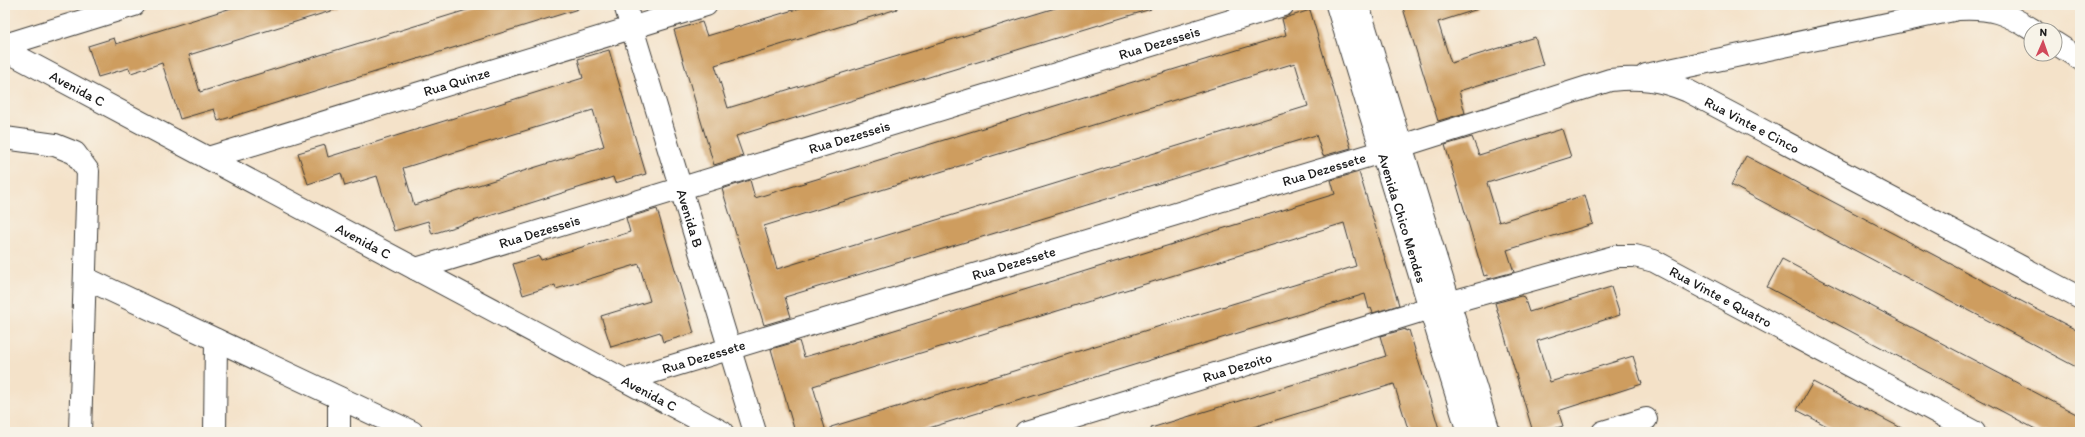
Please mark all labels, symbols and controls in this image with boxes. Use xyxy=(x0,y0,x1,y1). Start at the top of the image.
street label: Rua Dezesseis xyxy=(1117,22,1202,63)
north arrow xyxy=(2023,22,2063,62)
text: N xyxy=(2039,26,2047,39)
street label: Rua Quinze xyxy=(421,63,492,100)
street label: Avenida C xyxy=(47,67,108,110)
street label: Rua Vinte e Cinco xyxy=(1702,93,1802,157)
street label: Rua Dezesseis xyxy=(807,117,892,157)
street label: Rua Dezessete xyxy=(1280,149,1368,190)
street label: Avenida Chico Mendes xyxy=(1375,151,1430,285)
street label: Avenida B xyxy=(673,187,707,250)
street label: Rua Dezesseis xyxy=(497,211,582,252)
street label: Avenida C xyxy=(333,219,394,263)
street label: Rua Dezessete xyxy=(970,242,1058,284)
street label: Rua Vinte e Quatro xyxy=(1667,262,1775,331)
street label: Rua Dezessete xyxy=(660,336,748,377)
street label: Rua Dezoito xyxy=(1201,349,1274,386)
street label: Avenida C xyxy=(619,372,680,415)

